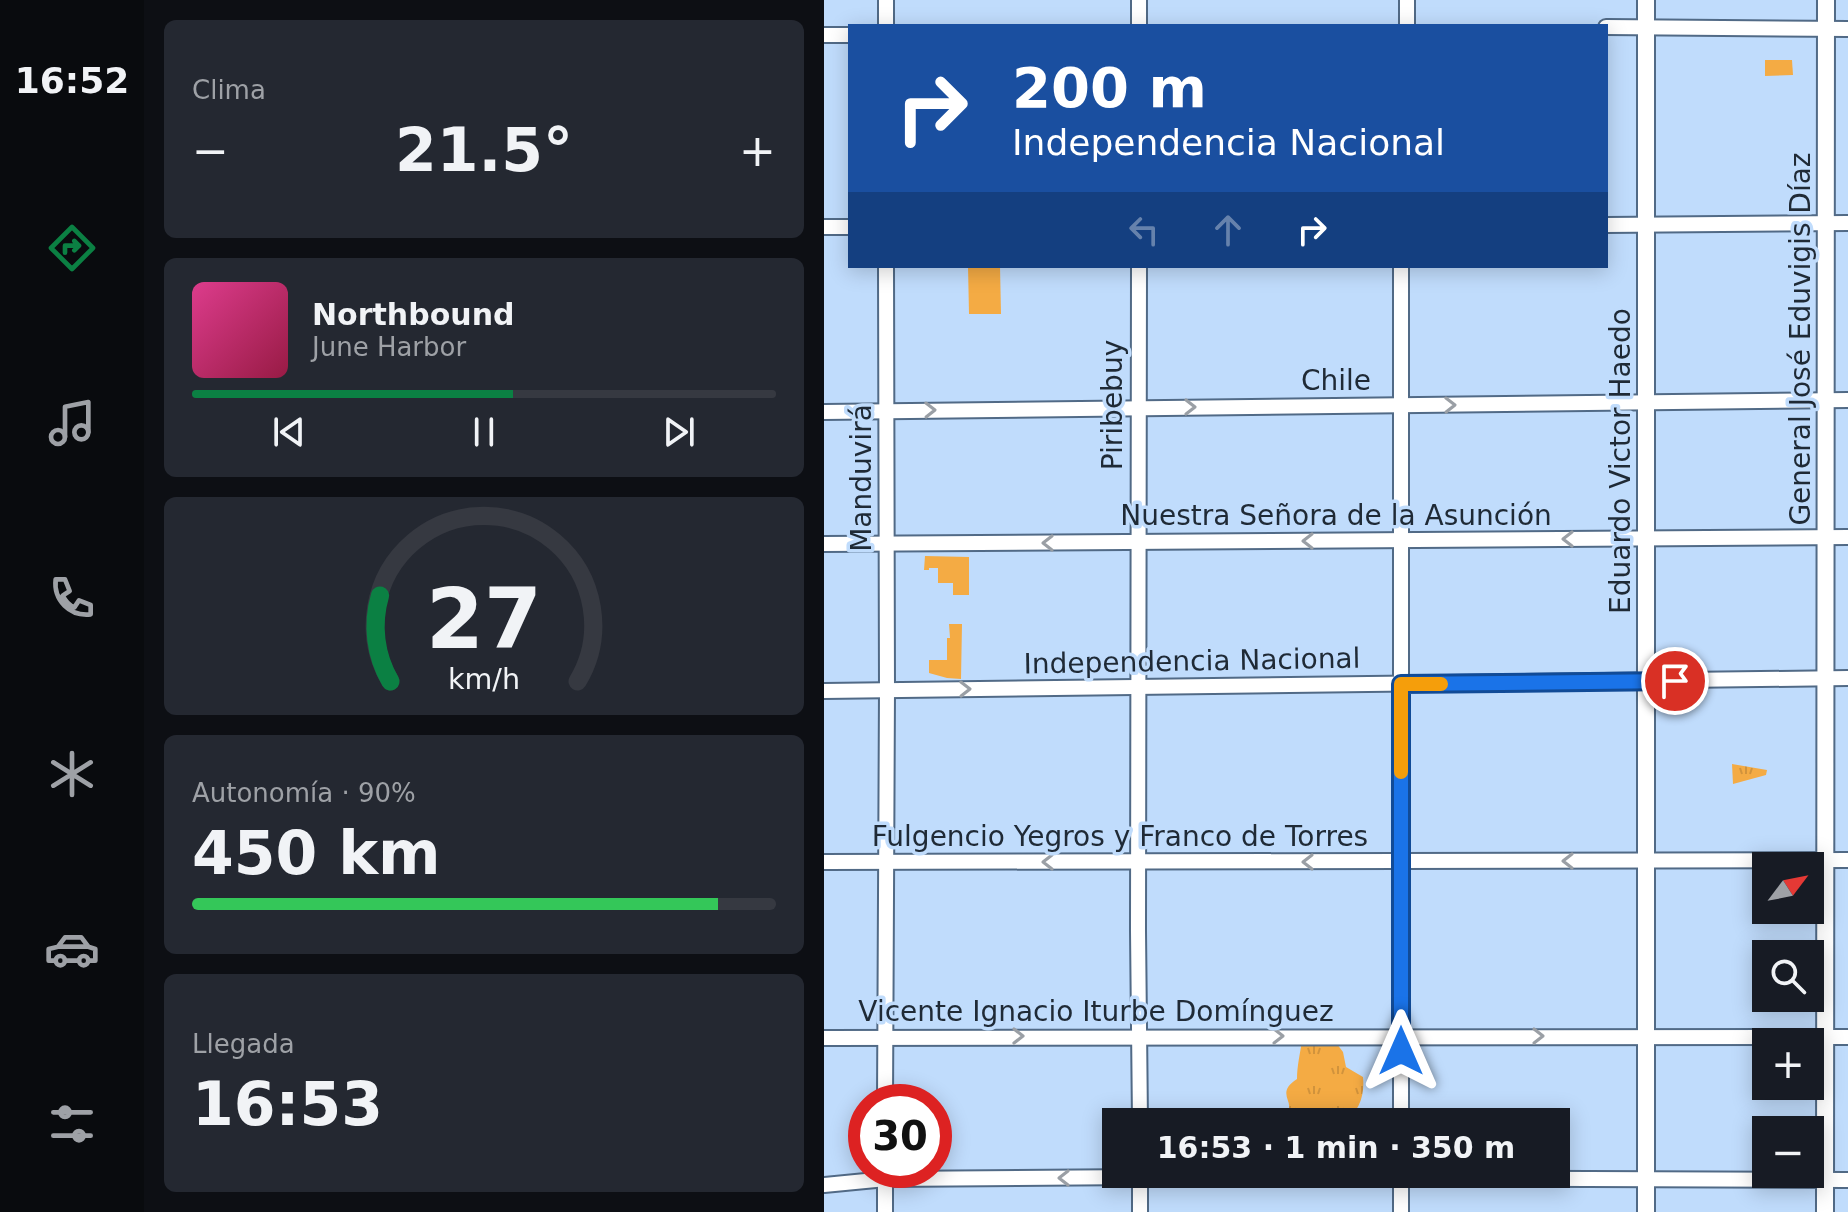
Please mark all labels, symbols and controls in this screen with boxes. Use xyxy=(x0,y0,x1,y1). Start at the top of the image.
text: 200 m xyxy=(1012,55,1207,120)
icon: right xyxy=(880,56,984,160)
text: 16:52 xyxy=(15,60,129,101)
text: Clima xyxy=(192,75,266,105)
text: 21.5° xyxy=(395,115,573,185)
text: Independencia Nacional xyxy=(1012,122,1445,163)
text: − xyxy=(192,125,229,176)
text: + xyxy=(739,125,776,176)
street label: General José Eduvigis Díaz xyxy=(1784,152,1817,526)
icon: left xyxy=(1122,208,1166,252)
icon: ahead xyxy=(1206,208,1250,252)
icon: right xyxy=(1290,208,1334,252)
icon: directions xyxy=(44,220,100,276)
text: Northbound xyxy=(312,297,515,332)
street label: Eduardo Victor Haedo xyxy=(1604,308,1637,614)
text: June Harbor xyxy=(312,332,466,362)
street label: Piribebuy xyxy=(1096,340,1129,470)
street label: Chile xyxy=(1301,364,1371,397)
icon: music xyxy=(44,395,100,451)
one-way arrow xyxy=(1444,397,1457,414)
one-way arrow xyxy=(1184,398,1197,416)
one-way arrow xyxy=(924,401,937,419)
street label: Manduvirá xyxy=(845,404,878,552)
icon: previous xyxy=(267,410,311,454)
icon: pause xyxy=(462,410,506,454)
icon: next xyxy=(657,410,701,454)
street label: Nuestra Señora de la Asunción xyxy=(1120,499,1552,532)
one-way arrow xyxy=(1561,530,1574,548)
one-way arrow xyxy=(1301,532,1314,550)
one-way arrow xyxy=(1041,534,1054,552)
icon: phone xyxy=(44,570,100,626)
text: 27 xyxy=(426,571,542,668)
street label: Independencia Nacional xyxy=(1023,642,1361,680)
pin xyxy=(1641,647,1709,715)
icon: arrive xyxy=(1653,659,1697,703)
text: km/h xyxy=(448,662,520,696)
one-way arrow xyxy=(959,681,972,698)
icon: climate xyxy=(44,746,100,802)
text: Autonomía · 90% xyxy=(192,778,416,808)
text: 450 km xyxy=(192,818,441,888)
street label: Fulgencio Yegros y Franco de Torres xyxy=(872,820,1368,853)
one-way arrow xyxy=(1561,852,1574,870)
north arrow xyxy=(1752,852,1824,924)
map controls xyxy=(1752,852,1824,1188)
one-way arrow xyxy=(1041,853,1054,871)
one-way arrow xyxy=(1301,853,1314,871)
icon: car xyxy=(44,921,100,977)
button: search xyxy=(1752,940,1824,1012)
street label: Vicente Ignacio Iturbe Domínguez xyxy=(858,995,1334,1028)
position arrow xyxy=(1359,1009,1443,1093)
one-way arrow xyxy=(1012,1027,1025,1045)
one-way arrow xyxy=(1272,1027,1285,1045)
one-way arrow xyxy=(1532,1027,1545,1045)
button: + xyxy=(1752,1028,1824,1100)
text: Llegada xyxy=(192,1029,295,1059)
text: 16:53 xyxy=(192,1069,383,1139)
speed limit sign: 30 xyxy=(848,1084,952,1188)
icon: filters xyxy=(44,1096,100,1152)
button: − xyxy=(1752,1116,1824,1188)
text: 16:53 · 1 min · 350 m xyxy=(1157,1130,1515,1165)
one-way arrow xyxy=(1057,1169,1070,1187)

